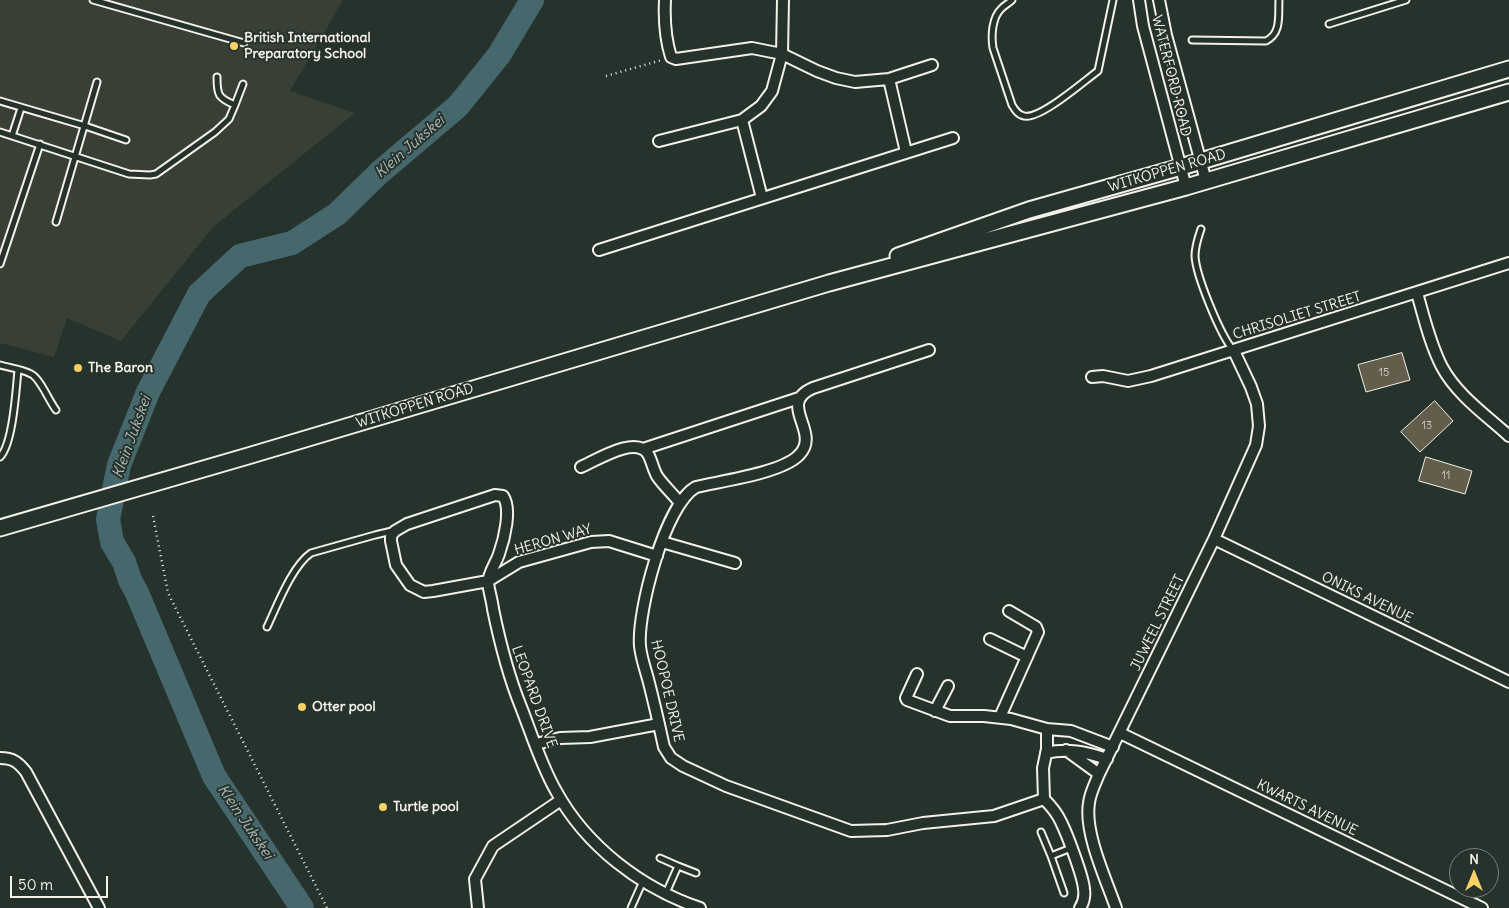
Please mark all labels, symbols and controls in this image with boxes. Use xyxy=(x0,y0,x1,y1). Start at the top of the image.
street label: WATERFORD ROAD xyxy=(1148,14,1194,138)
place label: British International Preparatory School xyxy=(244,30,371,62)
marker: British International Preparatory School xyxy=(228,40,240,52)
water label: Klein Jukskei xyxy=(372,112,448,182)
street label: WITKOPPEN ROAD xyxy=(1106,146,1228,196)
street label: CHRISOLIET STREET xyxy=(1231,289,1363,343)
place label: The Baron xyxy=(88,360,153,376)
marker: The Baron xyxy=(72,362,84,374)
house number: 15 xyxy=(1379,366,1389,380)
street label: WITKOPPEN ROAD xyxy=(354,380,476,432)
water label: Klein Jukskei xyxy=(109,393,155,481)
house number: 13 xyxy=(1422,419,1432,433)
house number: 11 xyxy=(1442,469,1450,483)
street label: HERON WAY xyxy=(512,521,594,559)
street label: ONIKS AVENUE xyxy=(1319,569,1415,627)
street label: JUWEEL STREET xyxy=(1128,572,1188,674)
street label: HOOPOE DRIVE xyxy=(647,638,687,744)
street label: LEOPARD DRIVE xyxy=(508,644,560,750)
place label: Otter pool xyxy=(312,699,376,715)
marker: Otter pool xyxy=(296,701,308,713)
street label: KWARTS AVENUE xyxy=(1254,776,1360,840)
water label: Klein Jukskei xyxy=(213,781,277,863)
place label: Turtle pool xyxy=(393,799,459,815)
marker: Turtle pool xyxy=(377,801,389,813)
north arrow xyxy=(1449,848,1499,898)
text: N xyxy=(1469,850,1479,868)
scale bar xyxy=(12,866,110,898)
text: 50 m xyxy=(18,875,53,894)

